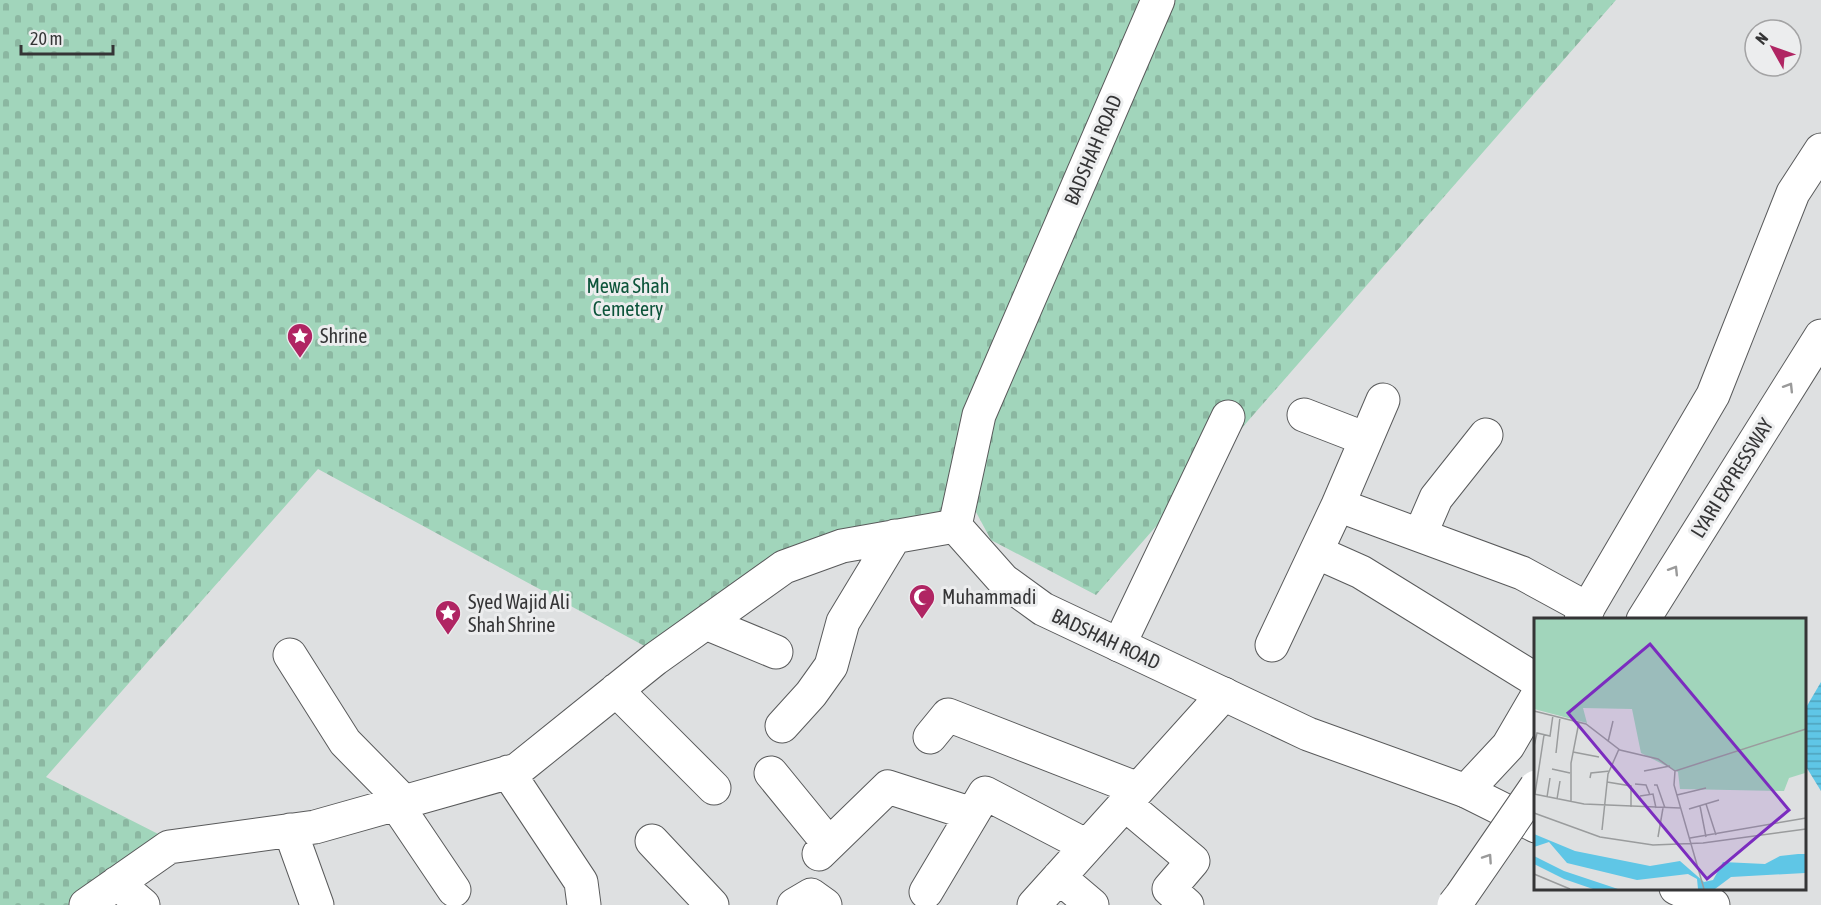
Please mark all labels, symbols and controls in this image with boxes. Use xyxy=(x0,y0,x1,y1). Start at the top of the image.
scale bar xyxy=(21,18,112,56)
north arrow xyxy=(1743,18,1803,78)
text: 20 m xyxy=(30,28,62,49)
text: N xyxy=(1752,29,1771,48)
street label: BADSHAH ROAD xyxy=(1059,91,1126,208)
park label: Mewa Shah Cemetery xyxy=(586,274,670,320)
place icon: Shrine xyxy=(285,321,315,359)
place label: Shrine xyxy=(320,324,367,347)
one-way arrow xyxy=(1782,383,1793,394)
street label: LYARI EXPRESSWAY xyxy=(1686,414,1777,542)
one-way arrow xyxy=(1667,566,1678,577)
mosque icon: Muhammadi xyxy=(907,582,937,620)
place label: Muhammadi xyxy=(942,585,1036,608)
place label: Syed Wajid Ali Shah Shrine xyxy=(468,590,570,636)
place icon: Syed Wajid Ali Shah Shrine xyxy=(433,598,463,636)
street label: BADSHAH ROAD xyxy=(1048,603,1164,674)
inset map xyxy=(1534,618,1806,890)
one-way arrow xyxy=(1481,853,1492,864)

